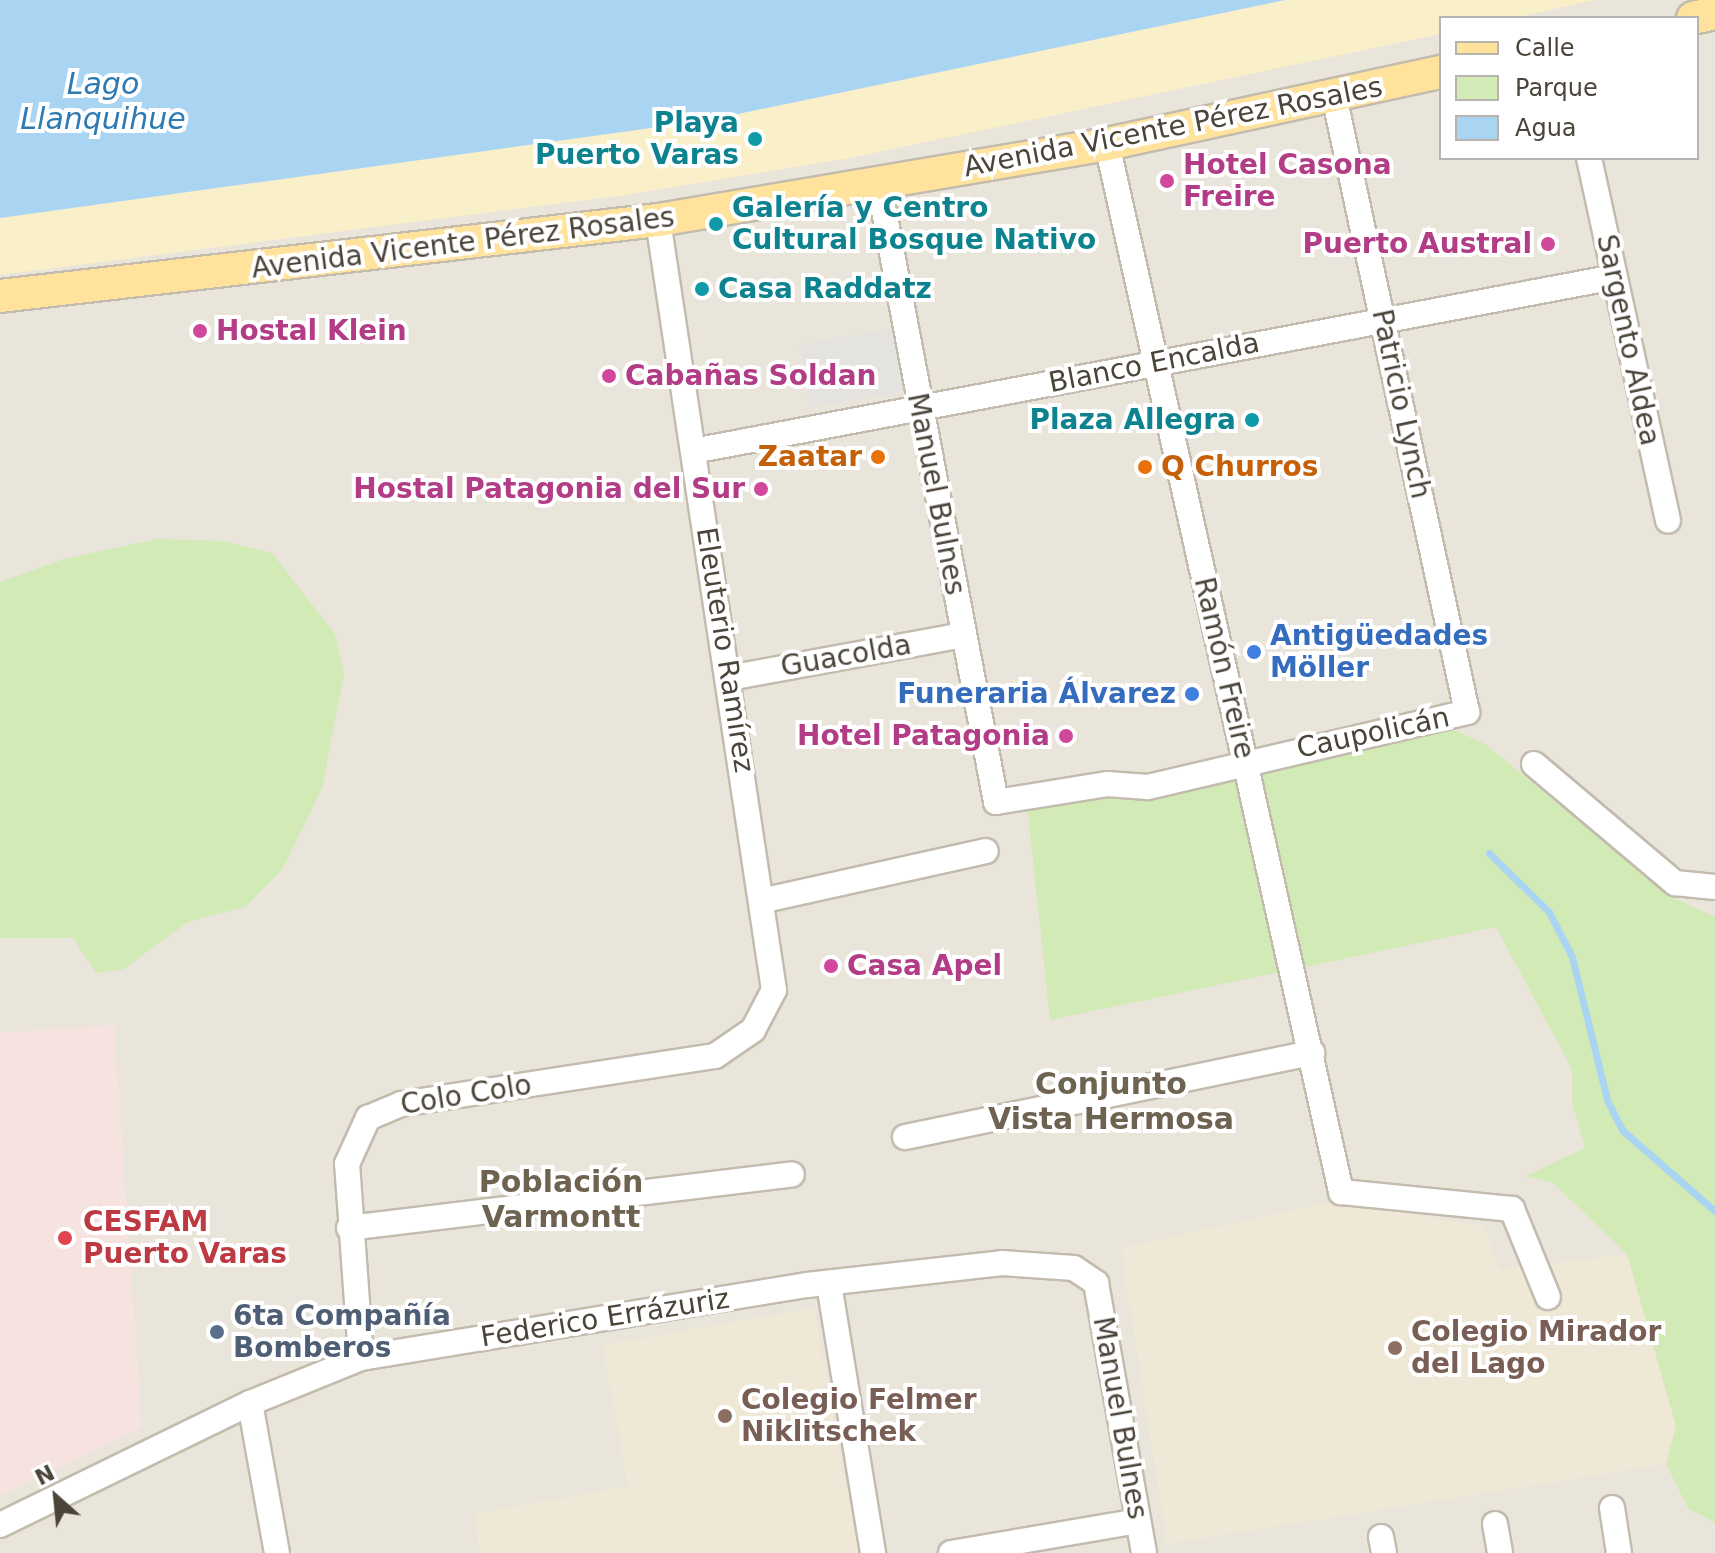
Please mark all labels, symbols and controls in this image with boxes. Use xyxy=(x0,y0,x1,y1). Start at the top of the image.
legend xyxy=(1439,16,1699,160)
text: Calle xyxy=(1515,34,1575,62)
water label: Lago Llanquihue xyxy=(20,66,186,136)
street label: Avenida Vicente Pérez Rosales xyxy=(961,70,1385,184)
text: Parque xyxy=(1515,74,1598,102)
place label: Playa Puerto Varas xyxy=(535,106,739,172)
text: Agua xyxy=(1515,114,1577,142)
marker: Playa Puerto Varas xyxy=(746,130,764,148)
place label: Hotel Casona Freire xyxy=(1183,148,1392,214)
marker: Hotel Casona Freire xyxy=(1158,172,1176,190)
place label: Galería y Centro Cultural Bosque Nativo xyxy=(732,191,1096,257)
street label: Avenida Vicente Pérez Rosales xyxy=(250,200,676,286)
marker: Galería y Centro Cultural Bosque Nativo xyxy=(707,215,725,233)
place label: Puerto Austral xyxy=(1302,227,1532,261)
street label: Sargento Aldea xyxy=(1589,231,1667,449)
marker: Puerto Austral xyxy=(1539,235,1557,253)
place label: Casa Raddatz xyxy=(718,272,932,306)
marker: Casa Raddatz xyxy=(693,280,711,298)
street label: Patricio Lynch xyxy=(1365,306,1437,502)
place label: Hostal Klein xyxy=(216,314,407,348)
marker: Hostal Klein xyxy=(191,322,209,340)
street label: Blanco Encalda xyxy=(1046,326,1262,400)
place label: Cabañas Soldan xyxy=(625,359,876,393)
marker: Cabañas Soldan xyxy=(600,367,618,385)
street label: Manuel Bulnes xyxy=(900,390,972,598)
place label: Plaza Allegra xyxy=(1029,403,1236,437)
marker: Plaza Allegra xyxy=(1243,411,1261,429)
place label: Zaatar xyxy=(758,440,862,474)
marker: Zaatar xyxy=(869,448,887,466)
place label: Q Churros xyxy=(1161,450,1318,484)
marker: Q Churros xyxy=(1136,458,1154,476)
place label: Hostal Patagonia del Sur xyxy=(353,472,745,506)
marker: Hostal Patagonia del Sur xyxy=(752,480,770,498)
street label: Eleuterio Ramírez xyxy=(689,525,761,775)
street label: Ramón Freire xyxy=(1187,574,1261,762)
place label: Antigüedades Möller xyxy=(1270,619,1488,685)
street label: Guacolda xyxy=(778,628,914,684)
marker: Antigüedades Möller xyxy=(1245,643,1263,661)
place label: Funeraria Álvarez xyxy=(897,677,1176,711)
marker: Funeraria Álvarez xyxy=(1183,685,1201,703)
street label: Caupolicán xyxy=(1294,700,1452,766)
place label: Hotel Patagonia xyxy=(797,719,1050,753)
marker: Hotel Patagonia xyxy=(1057,727,1075,745)
place label: Casa Apel xyxy=(847,949,1002,983)
marker: Casa Apel xyxy=(822,957,840,975)
district label: Conjunto Vista Hermosa xyxy=(988,1066,1234,1136)
street label: Colo Colo xyxy=(398,1068,534,1122)
district label: Población Varmontt xyxy=(479,1164,643,1234)
place label: CESFAM Puerto Varas xyxy=(83,1205,287,1271)
marker: CESFAM Puerto Varas xyxy=(54,1227,76,1249)
street label: Federico Errázuriz xyxy=(478,1282,732,1354)
place label: 6ta Compañía Bomberos xyxy=(233,1299,451,1365)
street label: Manuel Bulnes xyxy=(1086,1314,1154,1522)
place label: Colegio Mirador del Lago xyxy=(1411,1315,1661,1381)
marker: 6ta Compañía Bomberos xyxy=(208,1323,226,1341)
marker: Colegio Mirador del Lago xyxy=(1386,1339,1404,1357)
place label: Colegio Felmer Niklitschek xyxy=(741,1383,977,1449)
marker: Colegio Felmer Niklitschek xyxy=(716,1407,734,1425)
north arrow xyxy=(16,1457,96,1537)
text: N xyxy=(31,1460,59,1490)

